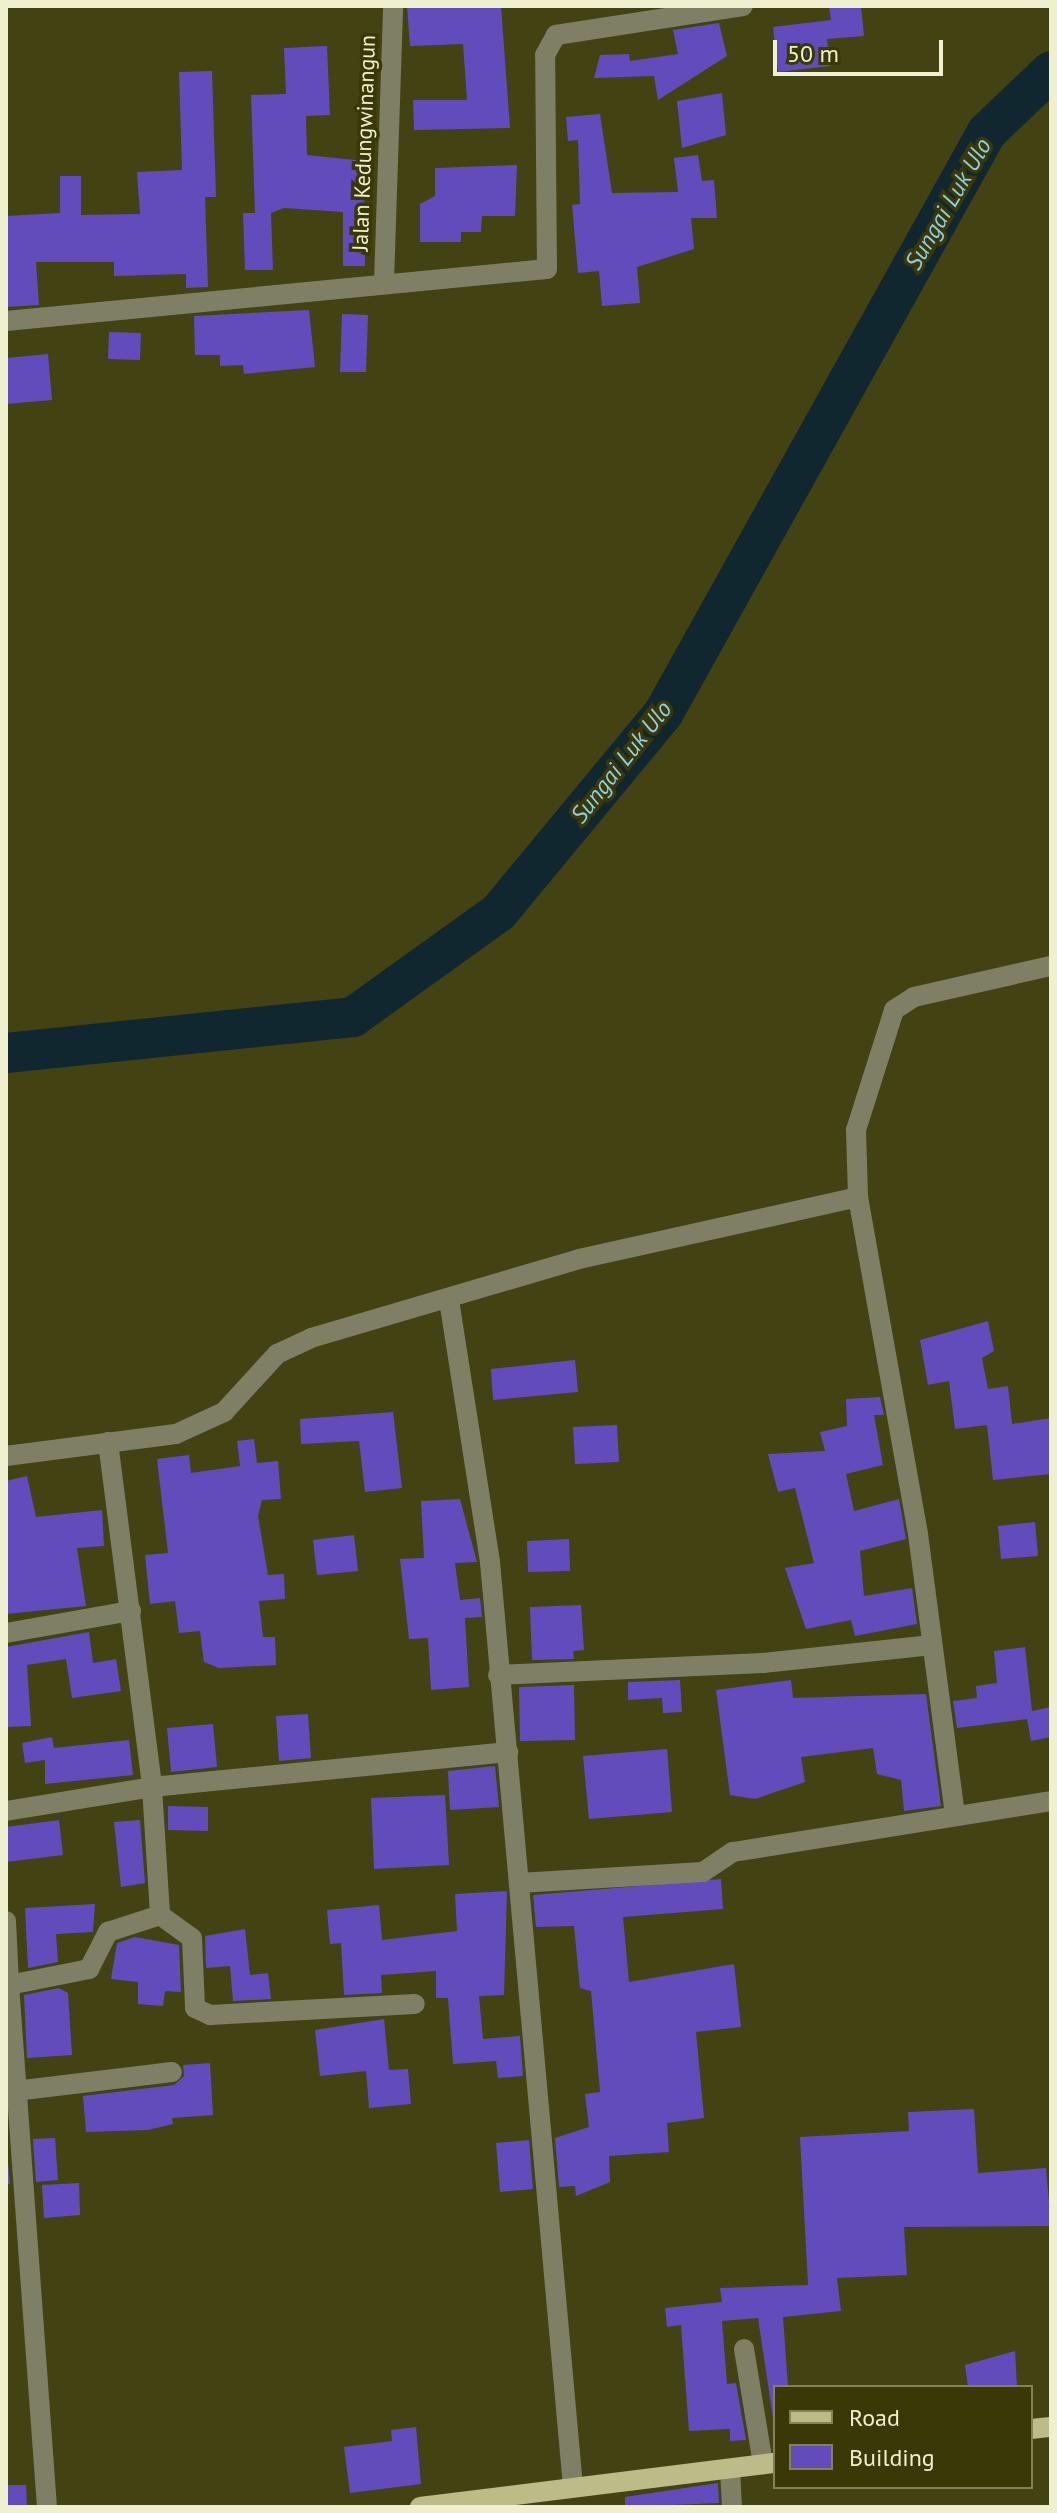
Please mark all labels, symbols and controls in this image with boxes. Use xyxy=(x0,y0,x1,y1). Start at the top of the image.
scale bar xyxy=(777,24,947,74)
street label: Jalan Kedungwinangun xyxy=(347,34,381,252)
text: 50 m xyxy=(787,38,839,69)
water label: Sungai Luk Ulo xyxy=(899,133,997,275)
water label: Sungai Luk Ulo xyxy=(564,695,678,829)
legend xyxy=(773,2385,1033,2489)
text: Road xyxy=(849,2402,900,2433)
text: Building xyxy=(849,2442,935,2473)

